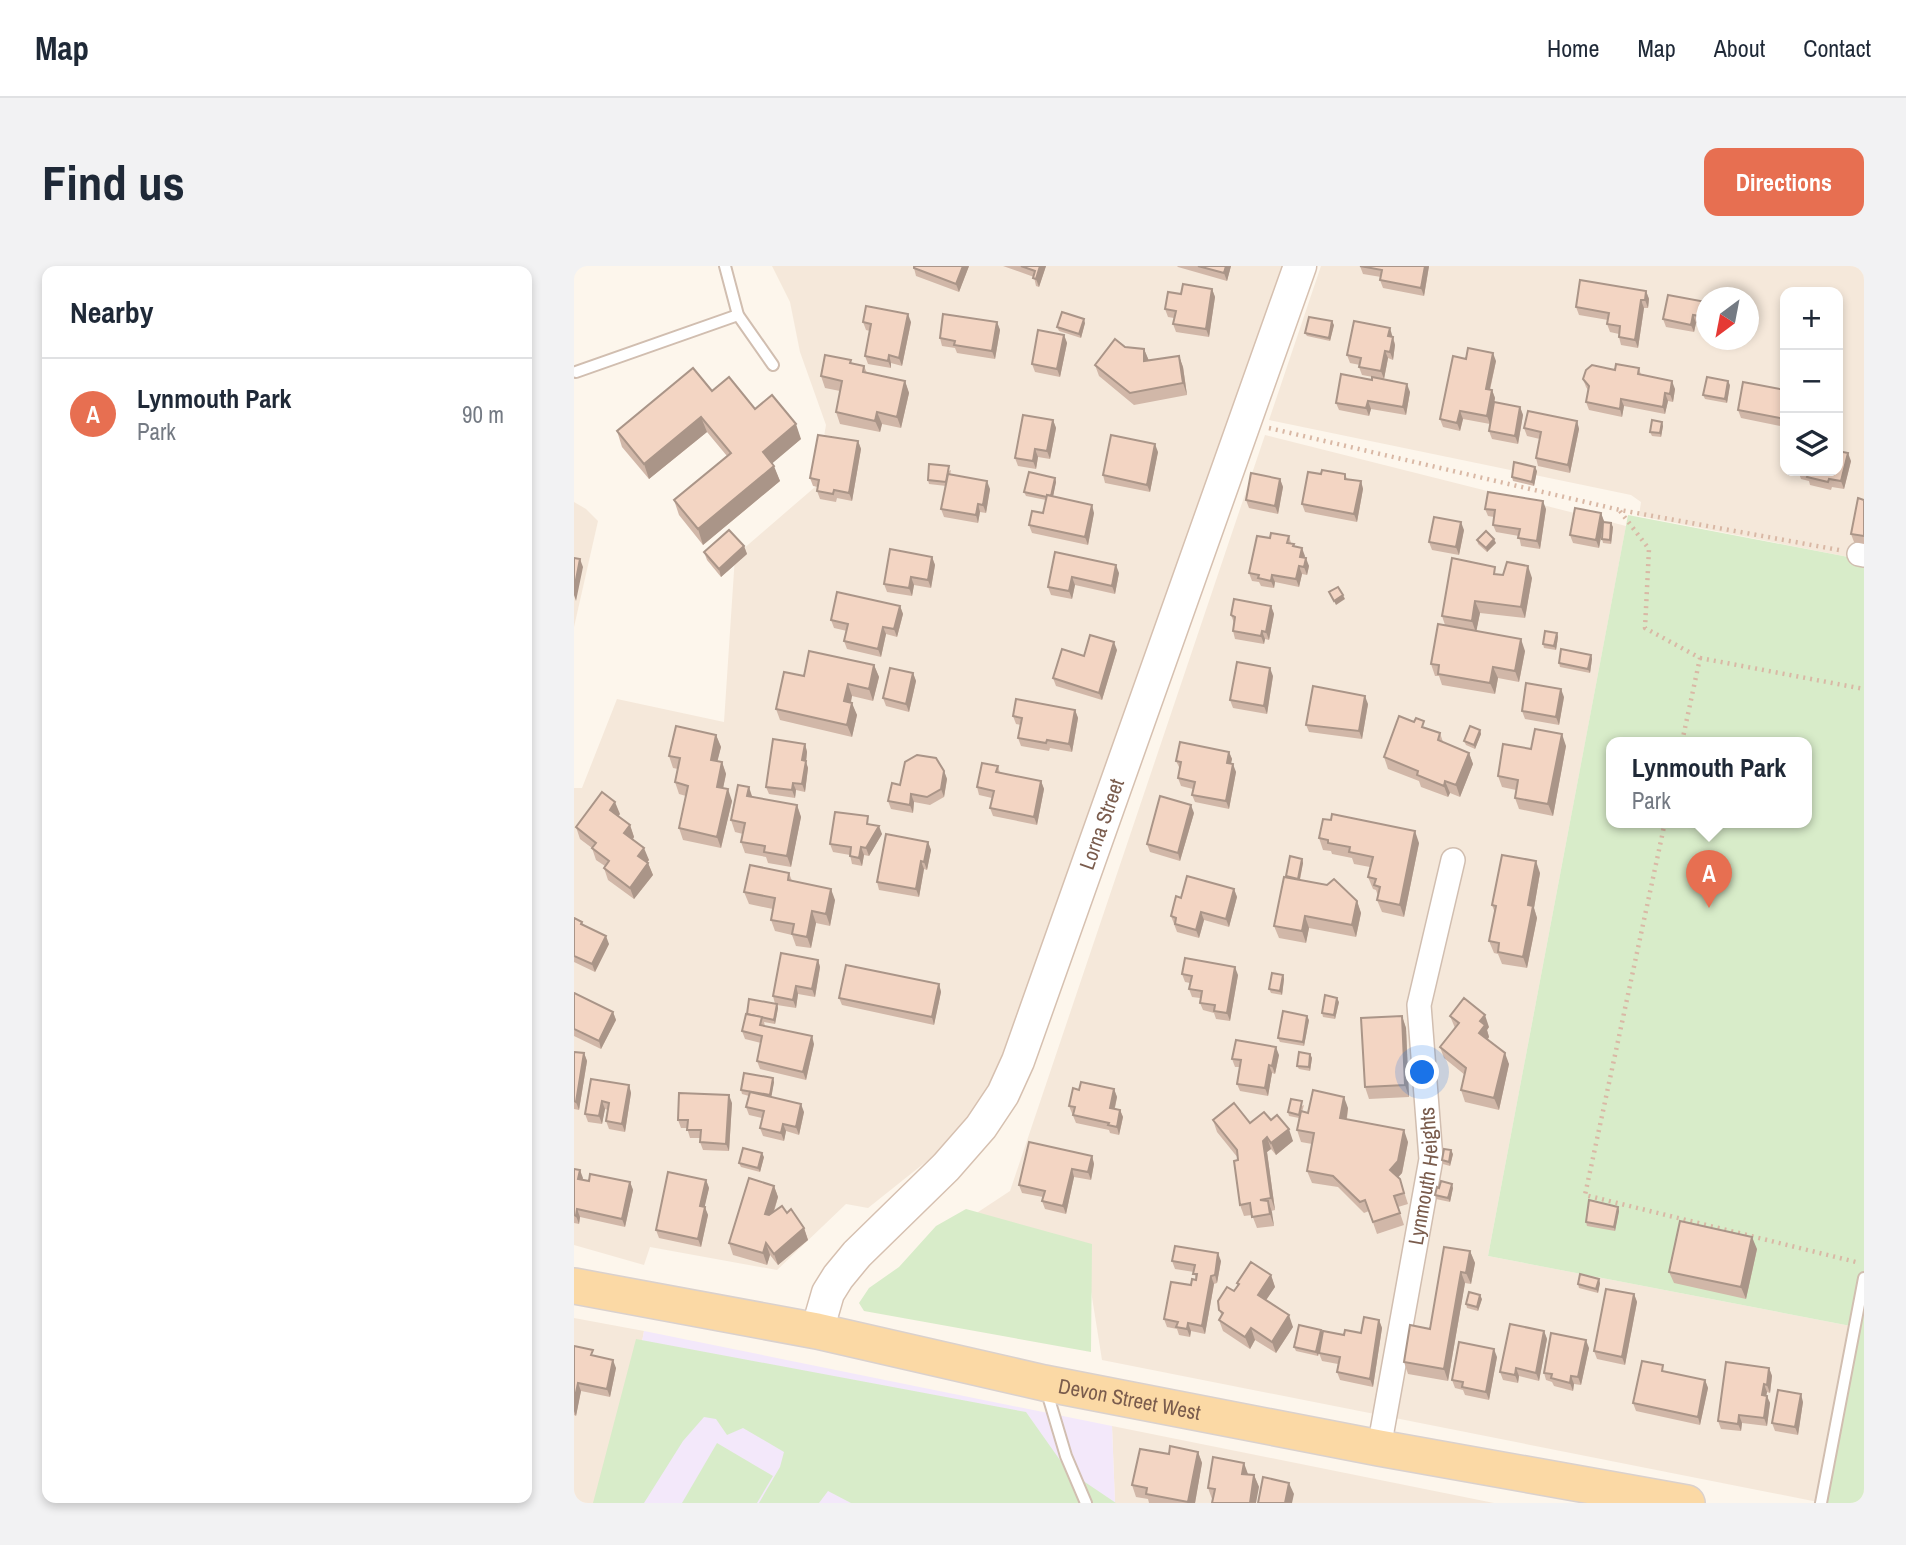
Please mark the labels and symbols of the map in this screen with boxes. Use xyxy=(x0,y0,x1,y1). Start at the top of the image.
north arrow xyxy=(1696,287,1759,350)
street label: Lorna Street xyxy=(1072,774,1131,874)
pin: A xyxy=(1686,850,1732,908)
your location xyxy=(1405,1055,1439,1089)
street label: Lynmouth Heights xyxy=(1401,1106,1446,1247)
street label: Devon Street West xyxy=(1056,1371,1203,1427)

